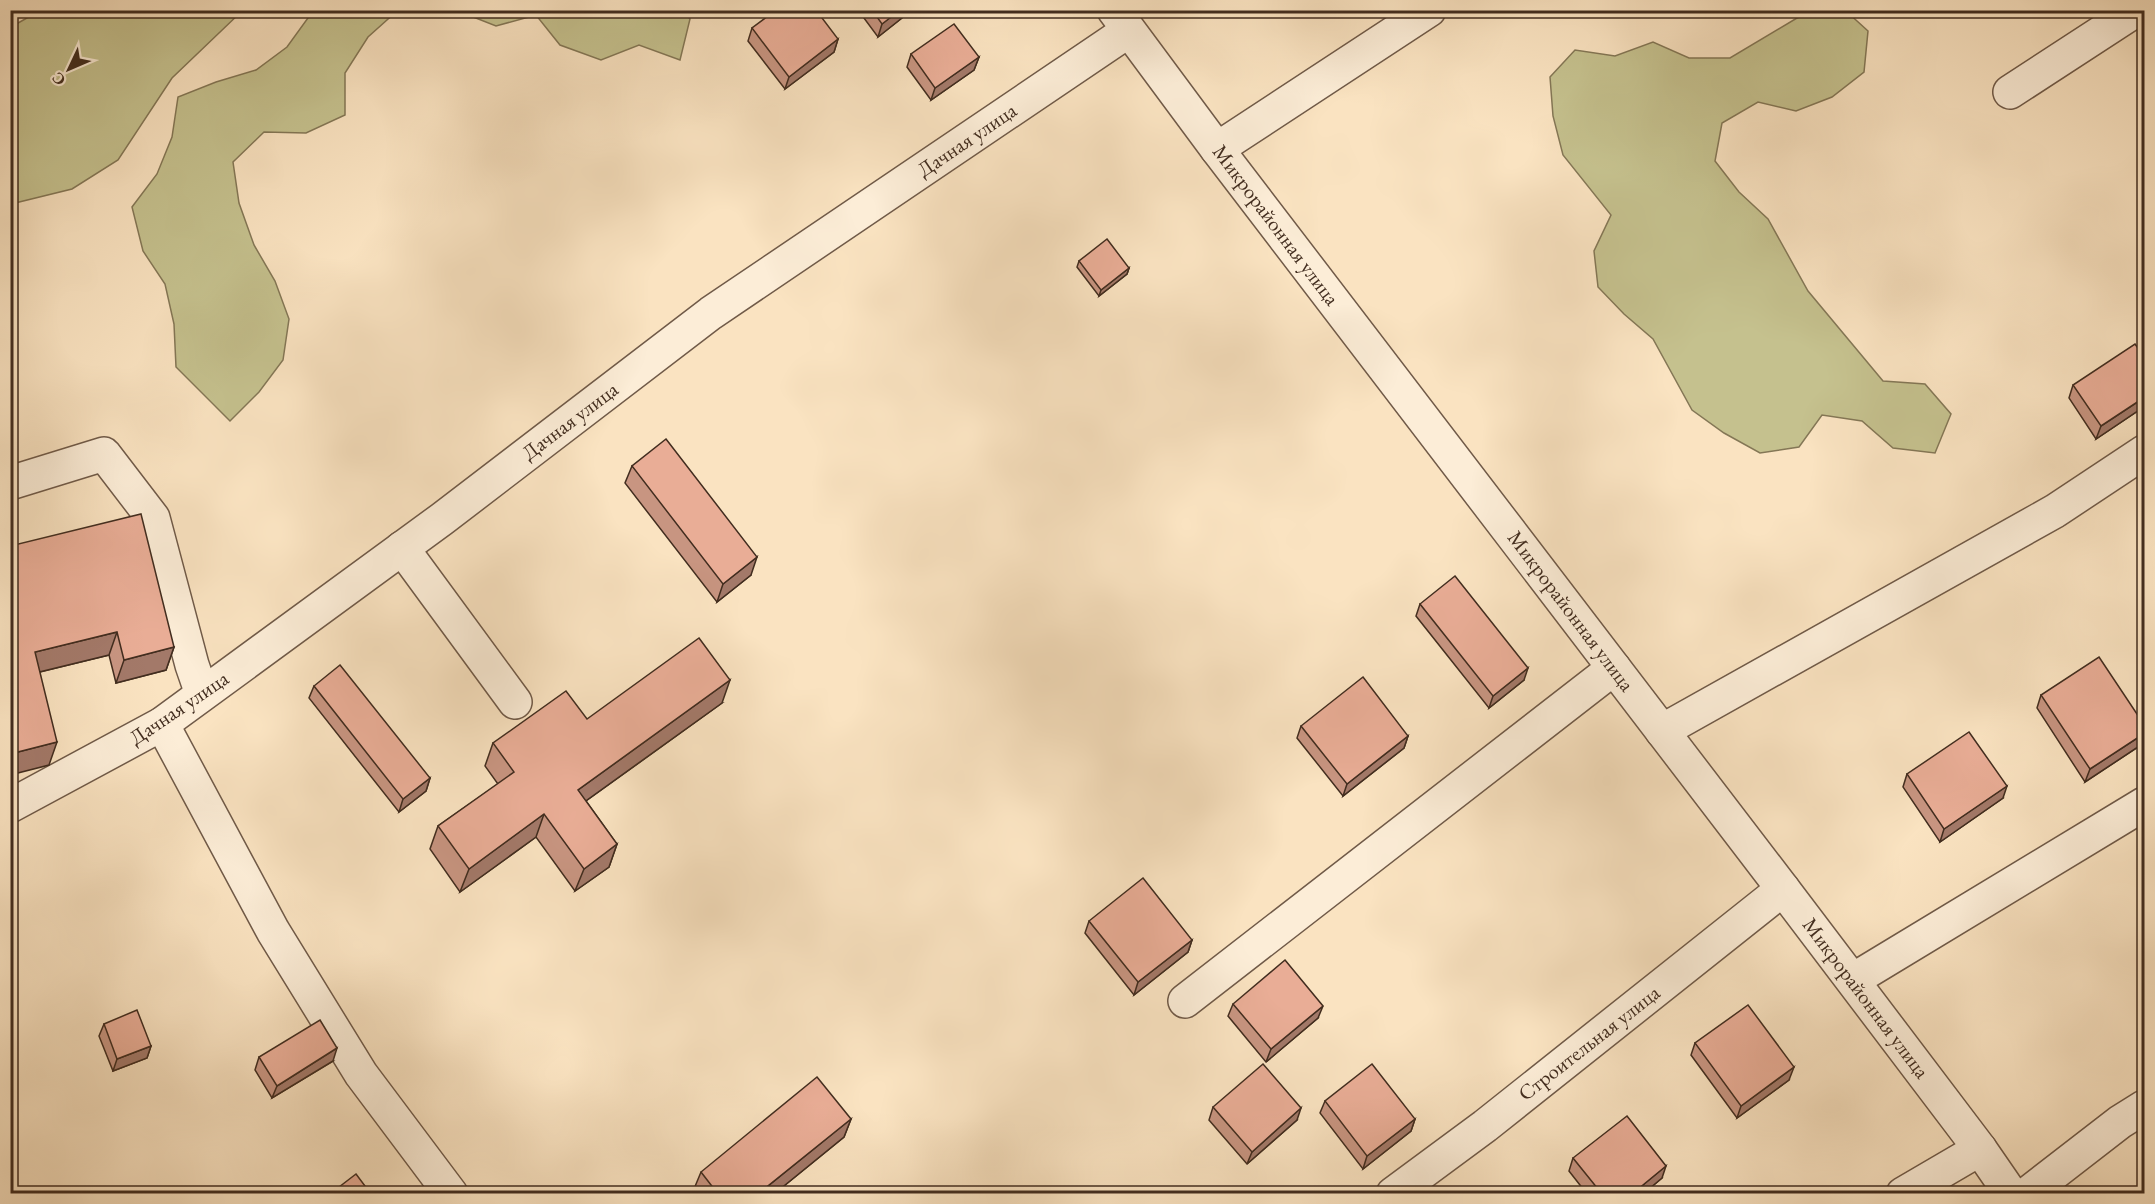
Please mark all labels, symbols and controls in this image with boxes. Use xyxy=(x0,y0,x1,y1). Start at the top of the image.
north arrow xyxy=(39,39,99,99)
text: С xyxy=(47,68,70,90)
street label: Дачная улица xyxy=(912,96,1022,183)
street label: Микрорайонная улица xyxy=(1207,139,1346,311)
street label: Дачная улица xyxy=(516,375,624,466)
street label: Микрорайонная улица xyxy=(1502,525,1641,697)
street label: Дачная улица xyxy=(124,664,234,751)
street label: Микрорайонная улица xyxy=(1797,912,1936,1084)
street label: Строительная улица xyxy=(1512,978,1666,1106)

